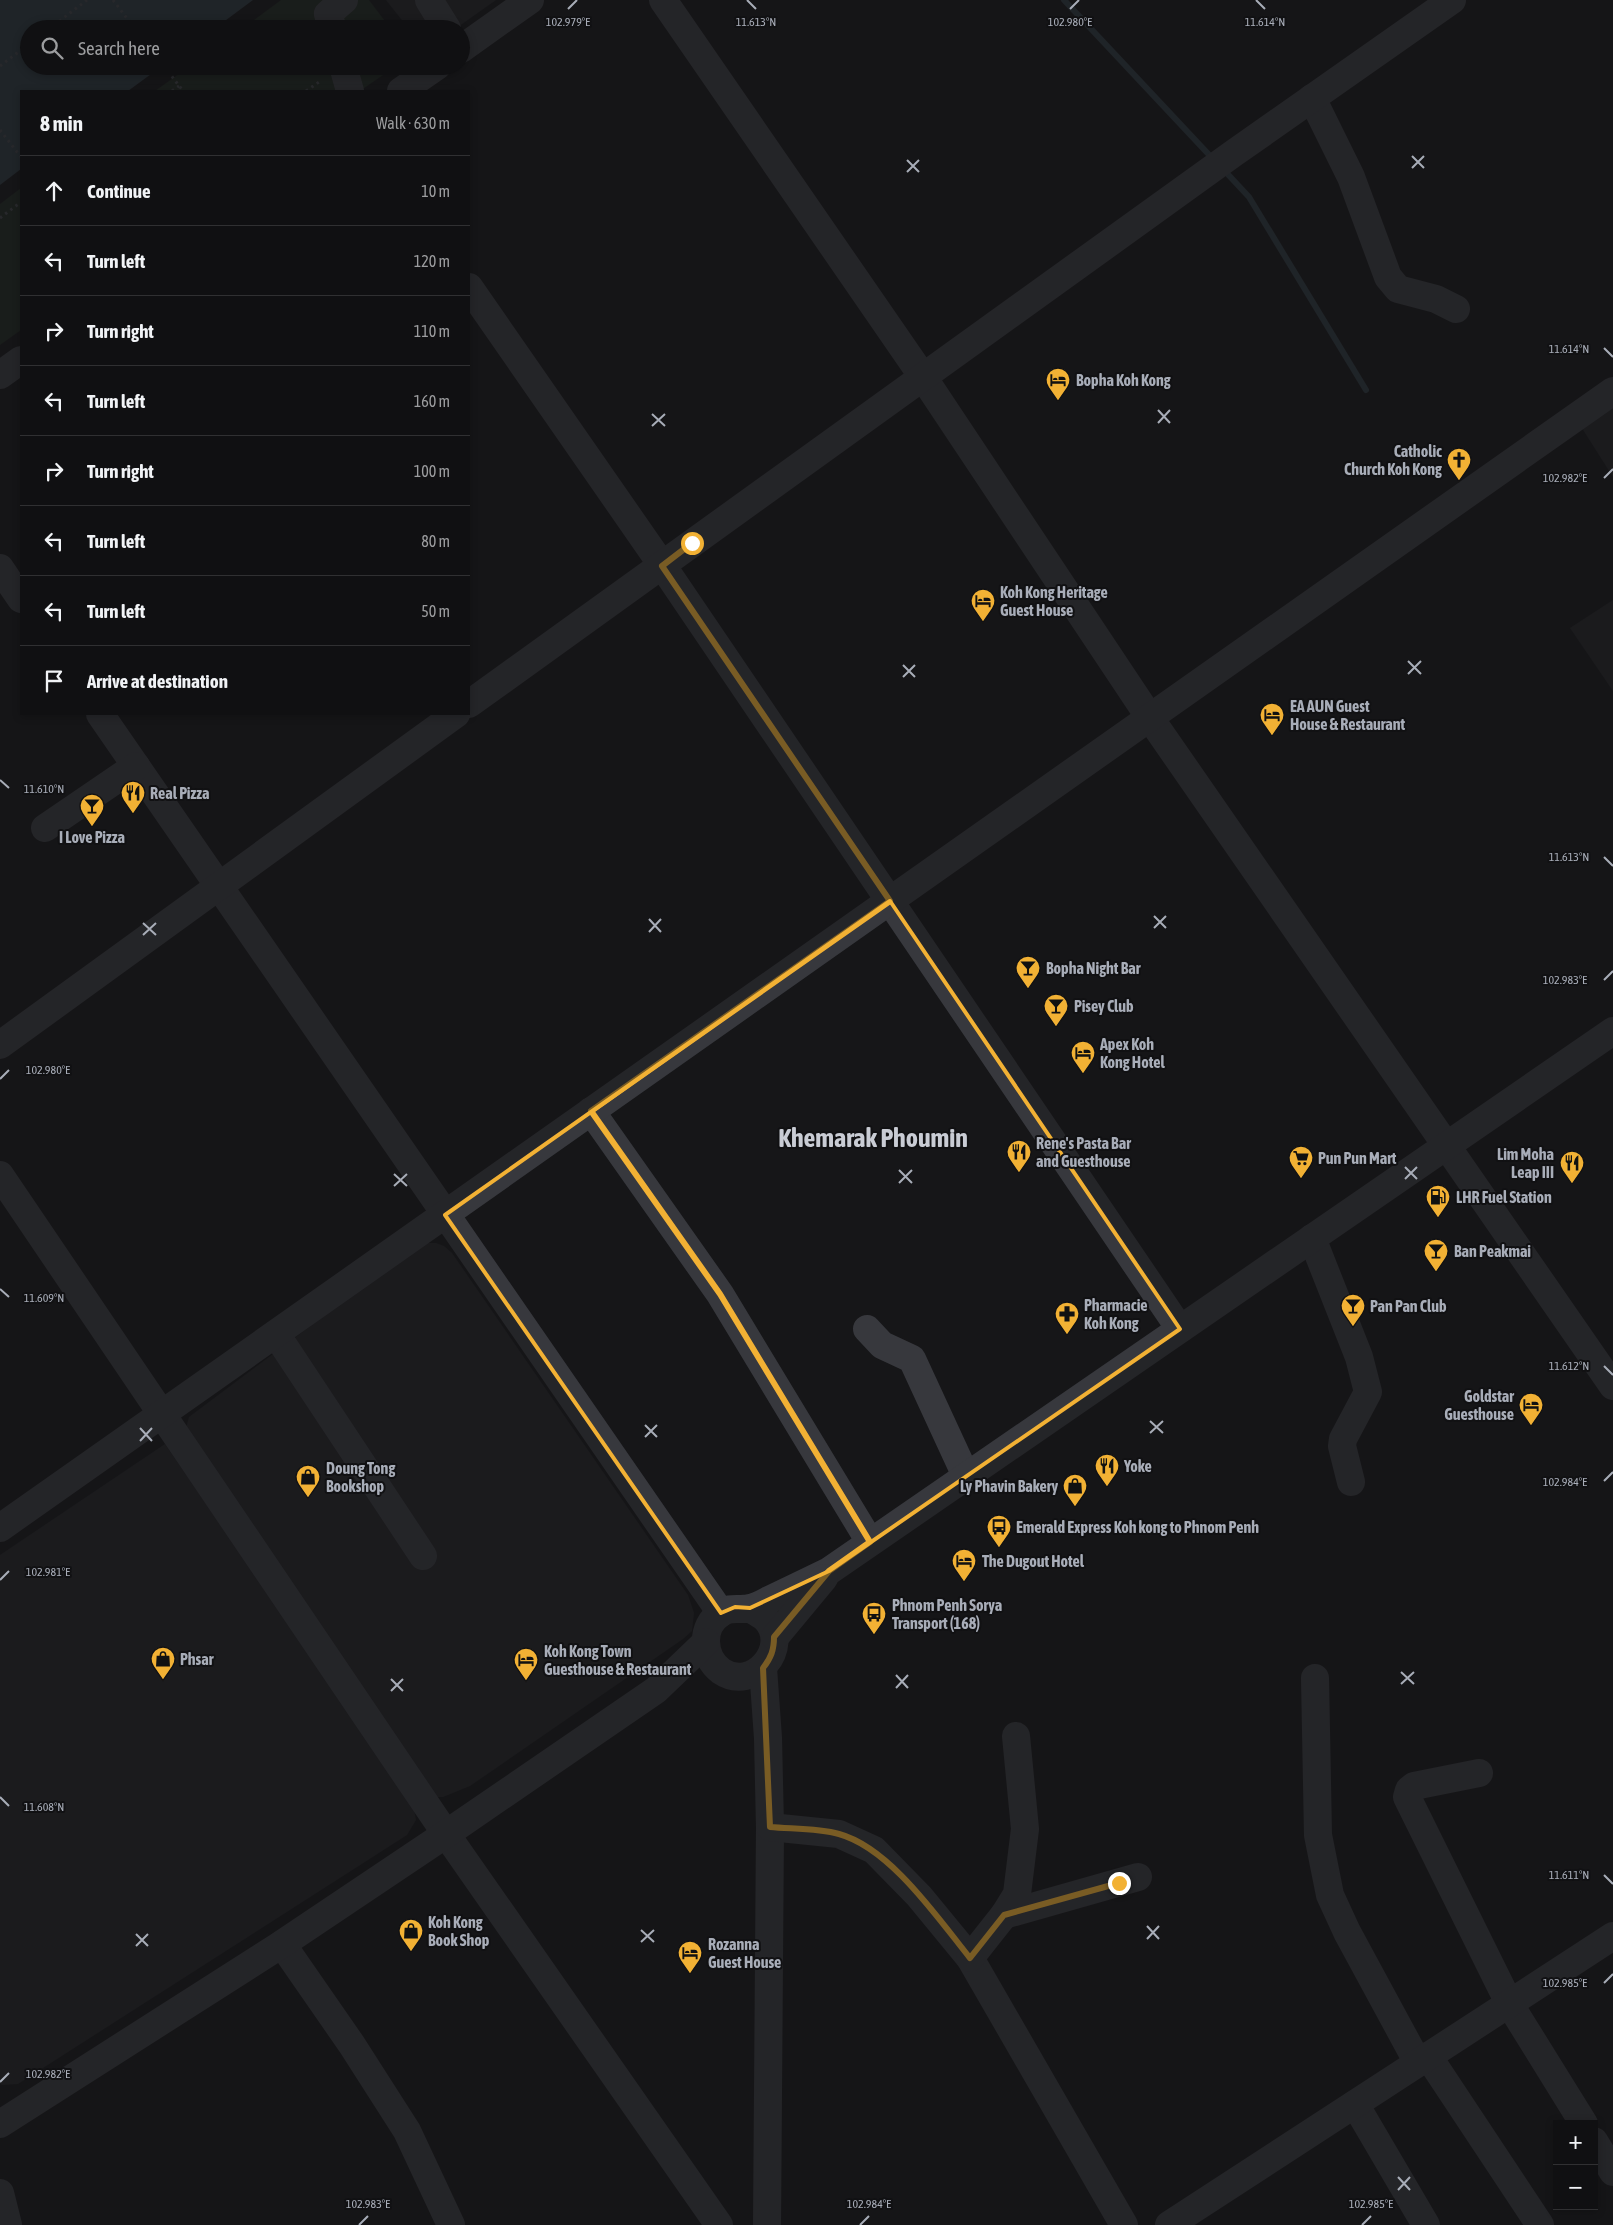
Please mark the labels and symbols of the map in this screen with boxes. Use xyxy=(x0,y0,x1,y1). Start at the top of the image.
text: 102.979°E xyxy=(546,15,590,29)
text: 11.613°N xyxy=(736,15,776,29)
text: 102.980°E xyxy=(1048,15,1092,29)
text: 11.614°N xyxy=(1245,15,1285,29)
text: 11.614°N xyxy=(1549,342,1589,356)
hotel icon: Bopha Koh Kong xyxy=(1045,367,1071,401)
place label: Bopha Koh Kong xyxy=(1076,371,1171,389)
place label: Catholic Church Koh Kong xyxy=(1344,442,1442,478)
church icon: Catholic Church Koh Kong xyxy=(1446,447,1472,481)
text: 102.982°E xyxy=(1543,471,1587,485)
route start xyxy=(681,532,704,555)
place label: Koh Kong Heritage Guest House xyxy=(1000,583,1108,619)
hotel icon: Koh Kong Heritage Guest House xyxy=(970,588,996,622)
place label: EA AUN Guest House & Restaurant xyxy=(1290,697,1405,733)
hotel icon: EA AUN Guest House & Restaurant xyxy=(1259,702,1285,736)
restaurant icon: Real Pizza xyxy=(120,780,146,814)
text: 11.610°N xyxy=(24,782,64,796)
place label: Real Pizza xyxy=(150,784,209,802)
bar icon: I Love Pizza xyxy=(79,793,105,827)
place label: I Love Pizza xyxy=(59,828,125,846)
text: 11.613°N xyxy=(1549,850,1589,864)
bar icon: Bopha Night Bar xyxy=(1015,955,1041,989)
place label: Bopha Night Bar xyxy=(1046,959,1141,977)
text: 102.983°E xyxy=(1543,973,1587,987)
bar icon: Pisey Club xyxy=(1043,993,1069,1027)
place label: Pisey Club xyxy=(1074,997,1134,1015)
place label: Apex Koh Kong Hotel xyxy=(1099,1035,1165,1071)
hotel icon: Apex Koh Kong Hotel xyxy=(1070,1040,1096,1074)
text: 102.980°E xyxy=(26,1063,70,1077)
district label: Khemarak Phoumin xyxy=(778,1123,968,1153)
place label: Rene's Pasta Bar and Guesthouse xyxy=(1036,1134,1131,1170)
restaurant icon: Rene's Pasta Bar and Guesthouse xyxy=(1006,1139,1032,1173)
supermarket icon: Pun Pun Mart xyxy=(1288,1145,1314,1179)
place label: Lim Moha Leap III xyxy=(1497,1145,1554,1181)
place label: Pun Pun Mart xyxy=(1318,1149,1397,1167)
restaurant icon: Lim Moha Leap III xyxy=(1559,1150,1585,1184)
fuel station icon: LHR Fuel Station xyxy=(1425,1184,1451,1218)
place label: LHR Fuel Station xyxy=(1456,1188,1552,1206)
bar icon: Ban Peakmai xyxy=(1423,1238,1449,1272)
place label: Ban Peakmai xyxy=(1454,1242,1531,1260)
text: 11.609°N xyxy=(24,1291,64,1305)
bar icon: Pan Pan Club xyxy=(1340,1293,1366,1327)
place label: Pharmacie Koh Kong xyxy=(1084,1296,1148,1332)
place label: Pan Pan Club xyxy=(1370,1297,1447,1315)
pharmacy icon: Pharmacie Koh Kong xyxy=(1054,1301,1080,1335)
text: 11.612°N xyxy=(1549,1359,1589,1373)
place label: Goldstar Guesthouse xyxy=(1444,1387,1514,1423)
hotel icon: Goldstar Guesthouse xyxy=(1518,1392,1544,1426)
restaurant icon: Yoke xyxy=(1094,1453,1120,1487)
place label: Yoke xyxy=(1123,1457,1152,1475)
place label: Doung Tong Bookshop xyxy=(326,1459,395,1495)
shop icon: Doung Tong Bookshop xyxy=(295,1464,321,1498)
shop icon: Ly Phavin Bakery xyxy=(1062,1473,1088,1507)
text: 102.984°E xyxy=(1543,1475,1587,1489)
place label: Ly Phavin Bakery xyxy=(960,1477,1058,1495)
bus stop icon: Emerald Express Koh kong to Phnom Penh xyxy=(986,1514,1012,1548)
place label: Emerald Express Koh kong to Phnom Penh xyxy=(1016,1518,1259,1536)
hotel icon: The Dugout Hotel xyxy=(951,1548,977,1582)
place label: The Dugout Hotel xyxy=(982,1552,1085,1570)
text: 102.981°E xyxy=(26,1565,70,1579)
place label: Phnom Penh Sorya Transport (168) xyxy=(892,1596,1002,1632)
bus stop icon: Phnom Penh Sorya Transport (168) xyxy=(861,1601,887,1635)
place label: Koh Kong Town Guesthouse & Restaurant xyxy=(544,1642,692,1678)
shop icon: Phsar xyxy=(150,1646,176,1680)
hotel icon: Koh Kong Town Guesthouse & Restaurant xyxy=(513,1647,539,1681)
place label: Phsar xyxy=(180,1650,214,1668)
text: 11.608°N xyxy=(24,1800,64,1814)
text: 11.611°N xyxy=(1549,1868,1589,1882)
route end xyxy=(1108,1872,1131,1895)
place label: Koh Kong Book Shop xyxy=(428,1913,490,1949)
shop icon: Koh Kong Book Shop xyxy=(398,1918,424,1952)
place label: Rozanna Guest House xyxy=(708,1935,781,1971)
hotel icon: Rozanna Guest House xyxy=(677,1940,703,1974)
text: 102.985°E xyxy=(1543,1976,1587,1990)
text: 102.982°E xyxy=(26,2067,70,2081)
text: 102.983°E xyxy=(346,2197,390,2211)
text: 102.984°E xyxy=(847,2197,891,2211)
text: 102.985°E xyxy=(1349,2197,1393,2211)

